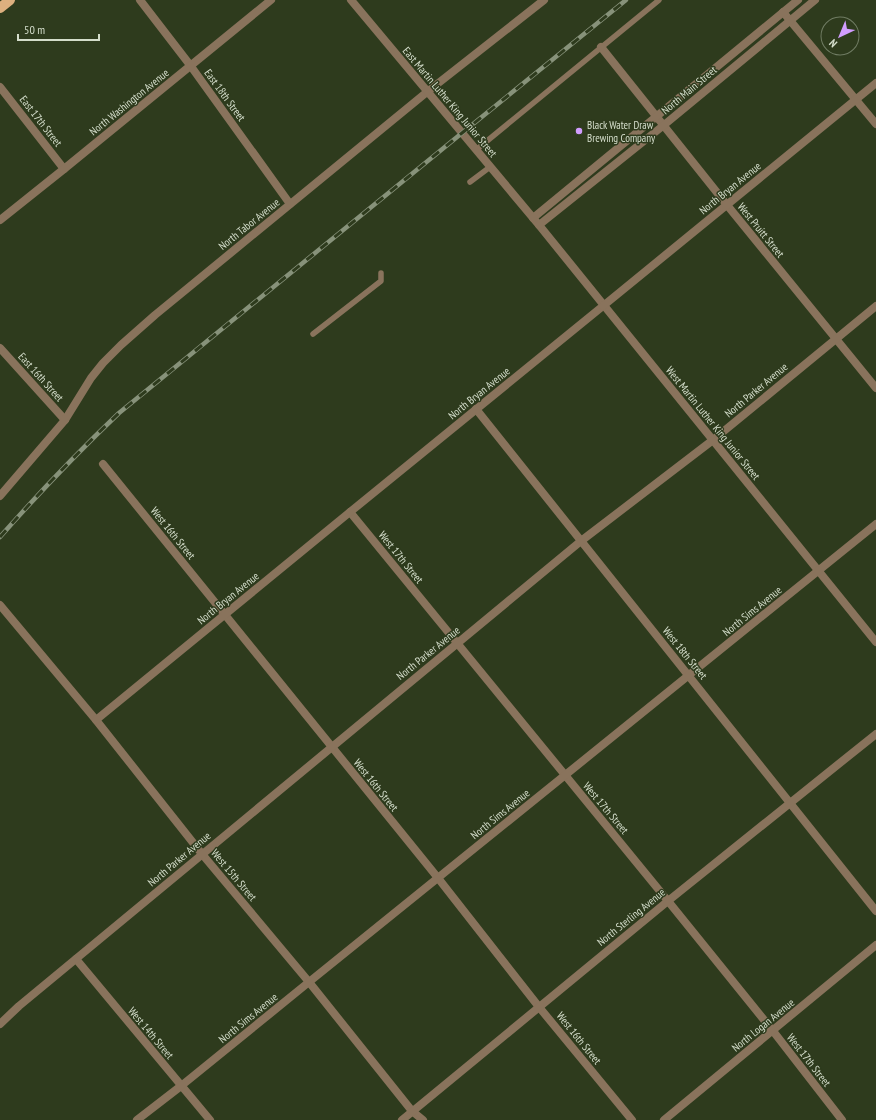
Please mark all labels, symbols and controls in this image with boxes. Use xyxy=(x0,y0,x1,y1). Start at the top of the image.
scale bar xyxy=(18,16,99,42)
north arrow xyxy=(820,16,860,56)
text: 50 m xyxy=(24,22,45,37)
text: N xyxy=(826,36,840,50)
street label: East Martin Luther King Junior Street xyxy=(400,44,500,160)
street label: North Main Street xyxy=(659,63,719,117)
street label: North Washington Avenue xyxy=(86,65,172,138)
street label: East 18th Street xyxy=(201,66,249,124)
street label: East 17th Street xyxy=(17,93,65,149)
place label: Black Water Draw Brewing Company xyxy=(587,118,656,145)
marker: Black Water Draw Brewing Company xyxy=(574,126,584,136)
street label: North Bryan Avenue xyxy=(696,158,764,217)
street label: North Tabor Avenue xyxy=(216,195,283,253)
street label: West Pruitt Street xyxy=(735,200,787,260)
street label: East 16th Street xyxy=(15,350,67,404)
street label: North Parker Avenue xyxy=(722,359,791,420)
street label: North Bryan Avenue xyxy=(445,363,513,422)
street label: West Martin Luther King Junior Street xyxy=(663,363,763,483)
street label: West 16th Street xyxy=(148,504,198,562)
street label: West 17th Street xyxy=(376,528,426,586)
street label: North Bryan Avenue xyxy=(194,568,262,627)
street label: North Sims Avenue xyxy=(720,583,785,639)
street label: North Parker Avenue xyxy=(393,623,463,683)
street label: West 18th Street xyxy=(660,624,710,682)
street label: West 16th Street xyxy=(351,756,401,814)
street label: West 17th Street xyxy=(580,779,632,837)
street label: North Sims Avenue xyxy=(468,786,533,842)
street label: North Parker Avenue xyxy=(145,828,214,889)
street label: West 15th Street xyxy=(208,846,260,904)
street label: North Sterling Avenue xyxy=(594,885,668,949)
street label: North Sims Avenue xyxy=(216,990,281,1046)
street label: North Logan Avenue xyxy=(729,995,798,1055)
street label: West 14th Street xyxy=(125,1004,177,1062)
street label: West 16th Street xyxy=(554,1009,604,1067)
street label: West 17th Street xyxy=(784,1031,834,1089)

